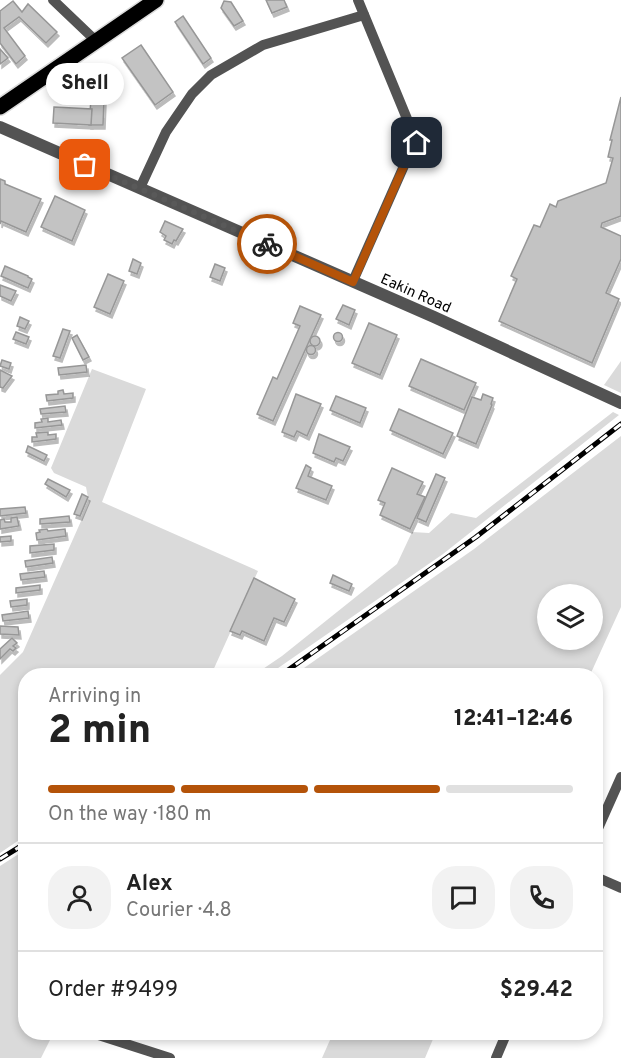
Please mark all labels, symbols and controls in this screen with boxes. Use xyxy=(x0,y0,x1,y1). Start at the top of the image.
callout: Shell xyxy=(46,63,124,105)
text: Shell xyxy=(61,71,109,97)
pin xyxy=(391,117,442,168)
icon: home xyxy=(400,126,433,159)
pin xyxy=(59,139,110,190)
icon: bag xyxy=(68,148,101,181)
courier xyxy=(237,214,297,274)
icon: bike xyxy=(251,228,284,261)
street label: Eakin Road xyxy=(377,270,454,318)
map controls xyxy=(537,584,603,650)
button: layers xyxy=(537,584,603,650)
text: Arriving in xyxy=(48,684,141,710)
text: 12:41–12:46 xyxy=(454,706,573,733)
text: 2 min xyxy=(48,708,151,757)
text: On the way · 180 m xyxy=(48,802,211,828)
button: person xyxy=(48,866,111,929)
button: chat xyxy=(432,866,495,929)
button: phone xyxy=(510,866,573,929)
text: Alex xyxy=(126,871,173,898)
text: Courier · 4.8 xyxy=(126,898,232,924)
text: Order #9499 xyxy=(48,977,178,1004)
text: $29.42 xyxy=(500,977,573,1004)

